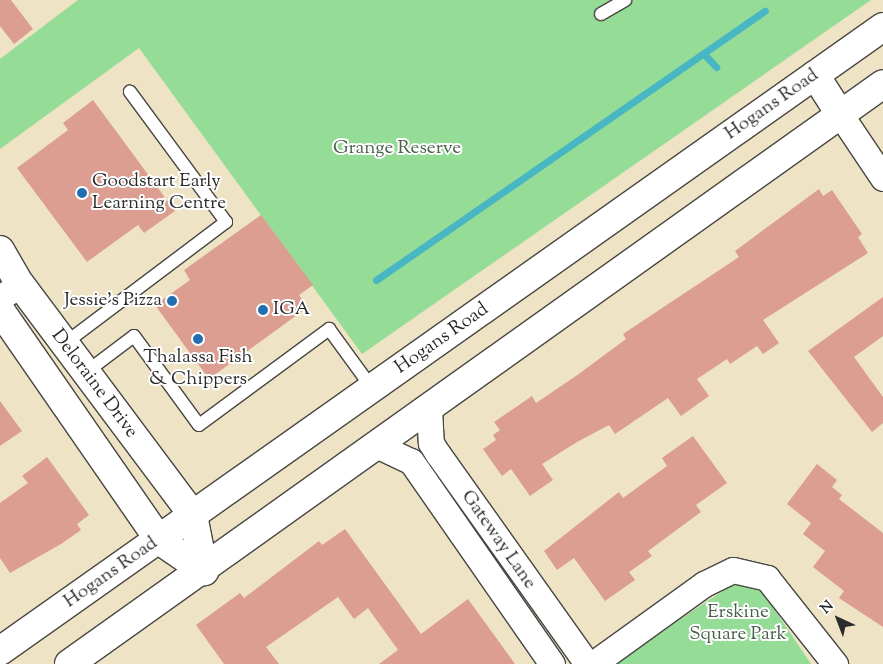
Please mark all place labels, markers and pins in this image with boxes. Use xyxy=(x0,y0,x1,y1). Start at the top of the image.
place label: Goodstart Early Learning Centre xyxy=(92,171,226,215)
marker: Goodstart Early Learning Centre xyxy=(76,187,88,199)
place label: Jessie's Pizza xyxy=(64,290,162,312)
marker: Jessie's Pizza xyxy=(166,295,178,307)
place label: IGA xyxy=(273,299,310,321)
marker: IGA xyxy=(257,304,269,316)
marker: Thalassa Fish & Chippers xyxy=(192,333,204,345)
place label: Thalassa Fish & Chippers xyxy=(143,347,253,391)

